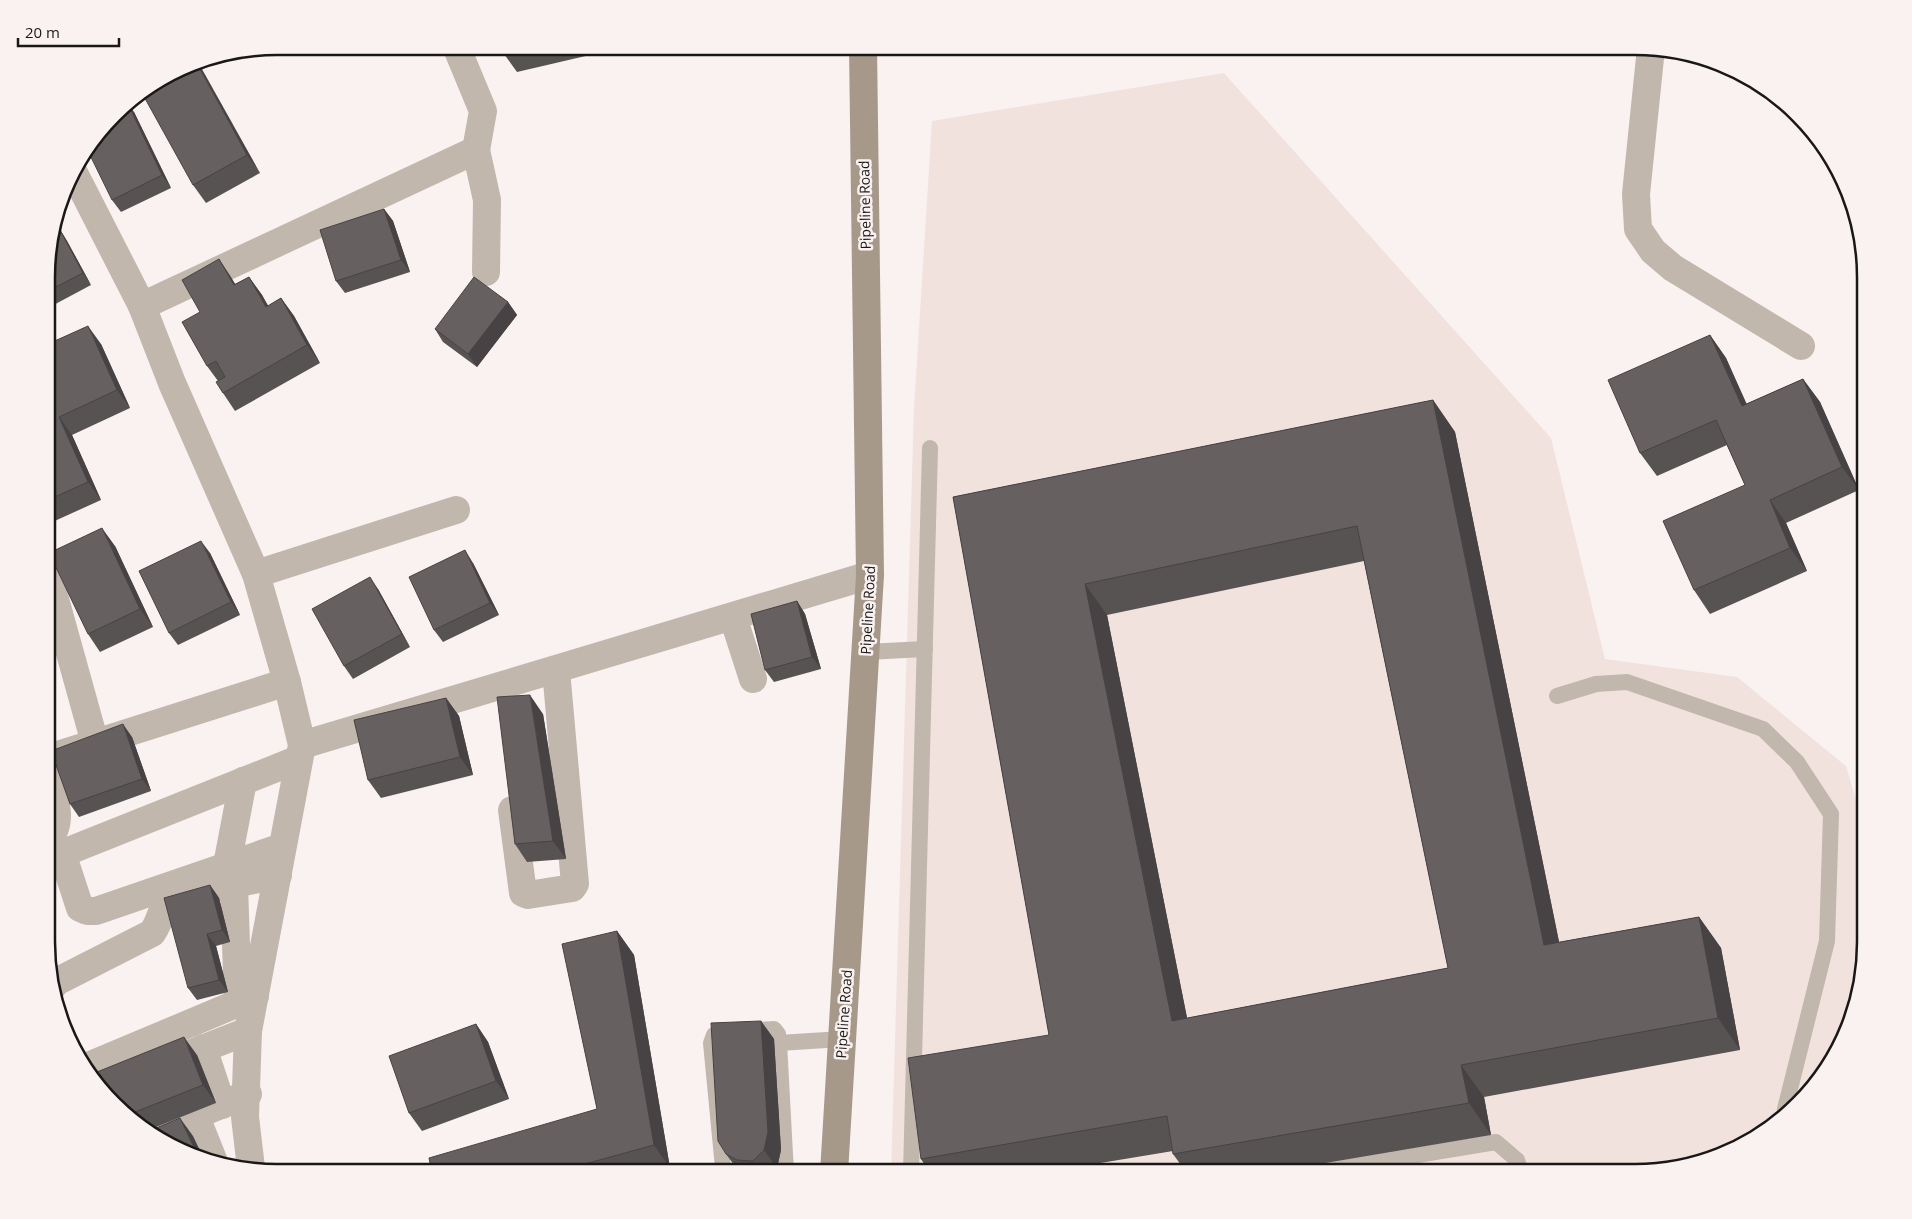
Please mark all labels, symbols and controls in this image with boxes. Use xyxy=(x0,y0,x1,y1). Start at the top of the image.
scale bar xyxy=(18,15,119,47)
text: 20 m xyxy=(25,22,60,42)
street label: Pipeline Road xyxy=(854,160,875,250)
street label: Pipeline Road xyxy=(856,565,879,655)
street label: Pipeline Road xyxy=(831,969,856,1059)

